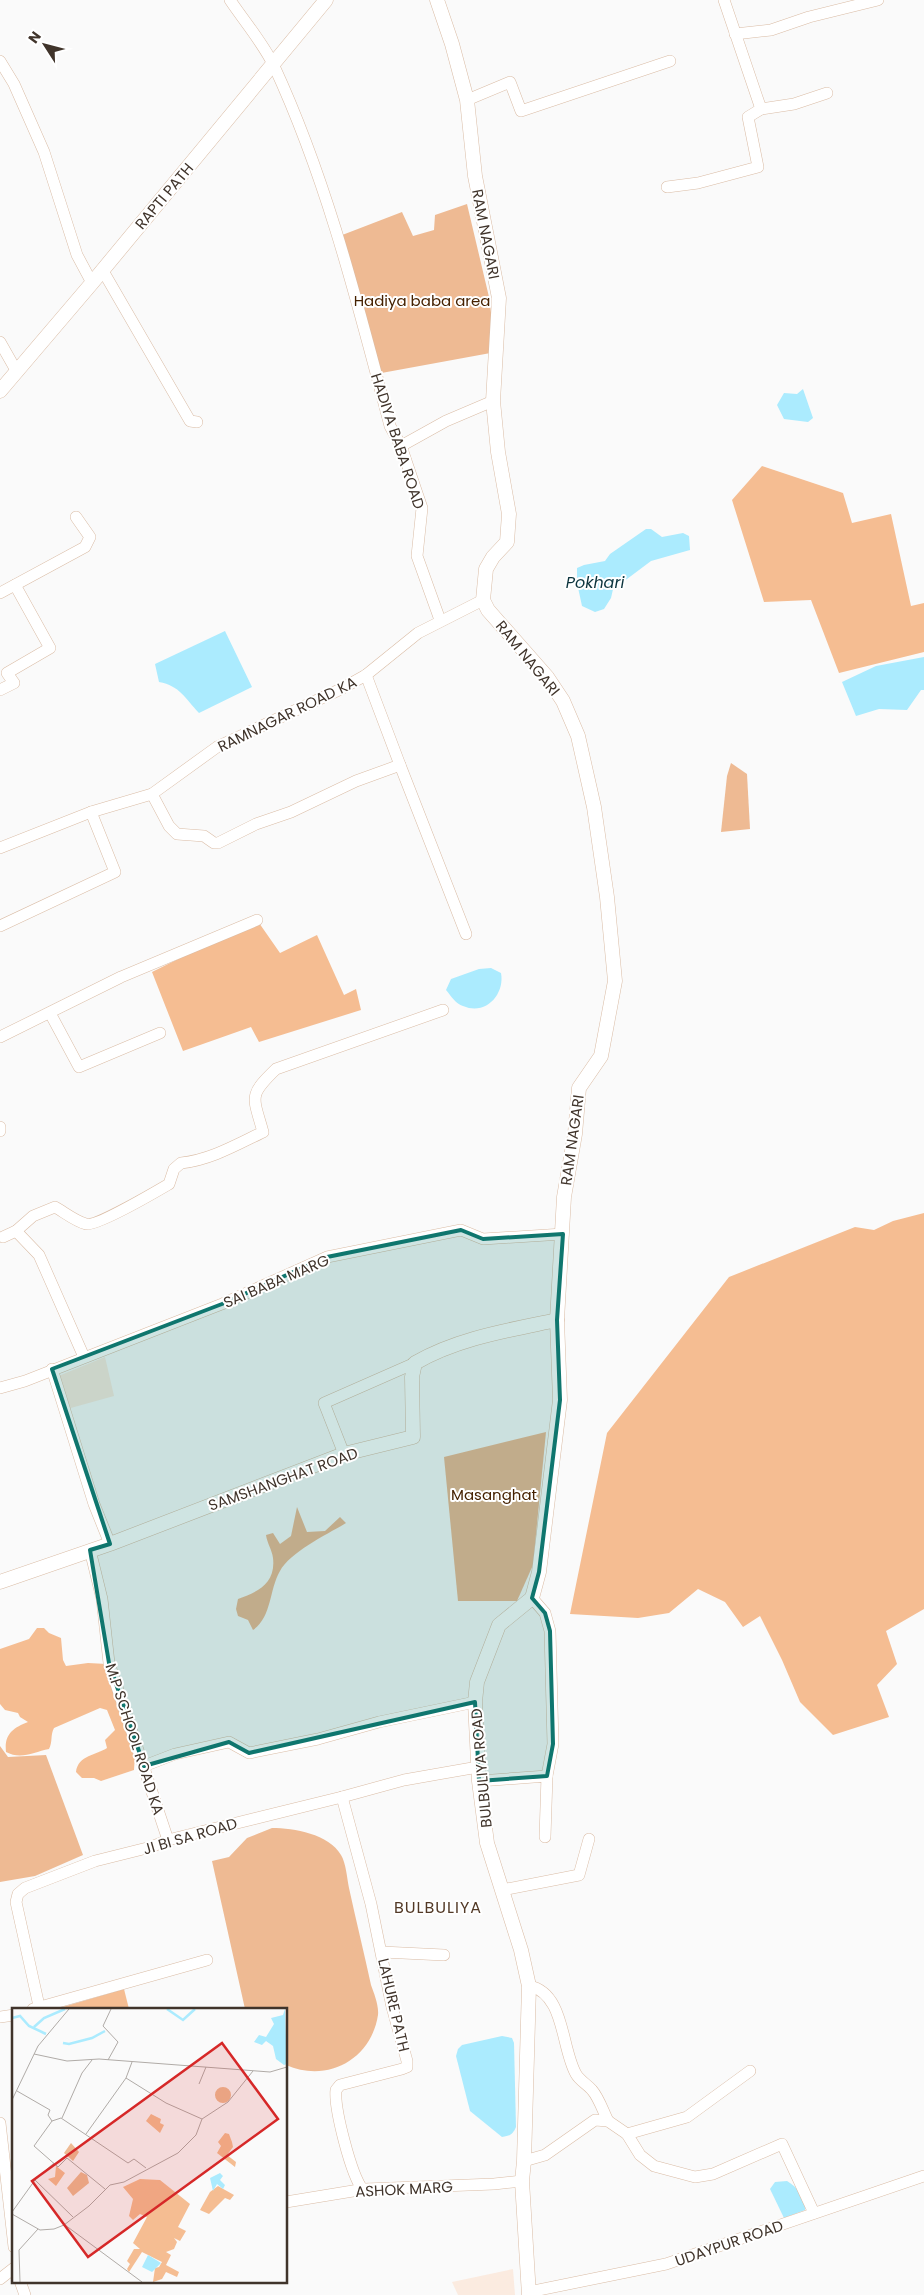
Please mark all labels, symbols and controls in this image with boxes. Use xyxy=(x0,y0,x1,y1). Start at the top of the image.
north arrow xyxy=(20,20,70,70)
text: N xyxy=(23,27,46,47)
street label: RAPTI PATH xyxy=(130,158,198,234)
street label: RAM NAGARI xyxy=(467,187,505,281)
park label: Hadiya baba area xyxy=(354,290,490,311)
street label: HADIYA BABA ROAD xyxy=(366,370,430,512)
water label: Pokhari xyxy=(566,571,625,594)
street label: RAM NAGARI xyxy=(491,616,565,700)
street label: RAMNAGAR ROAD KA xyxy=(214,671,360,757)
street label: RAM NAGARI xyxy=(555,1093,589,1187)
street label: SAI BABA MARG xyxy=(220,1249,332,1313)
street label: SAMSHANGHAT ROAD xyxy=(205,1442,361,1516)
park label: Masanghat xyxy=(451,1484,537,1505)
street label: M.P SCHOOL ROAD KA xyxy=(101,1660,169,1818)
street label: BULBULIYA ROAD xyxy=(465,1707,497,1829)
street label: JI BI SA ROAD xyxy=(140,1813,240,1859)
district label: BULBULIYA xyxy=(394,1896,482,1919)
street label: LAHURE PATH xyxy=(373,1956,415,2054)
inset map xyxy=(12,2008,288,2282)
street label: ASHOK MARG xyxy=(355,2176,454,2202)
street label: UDAYPUR ROAD xyxy=(672,2215,786,2271)

